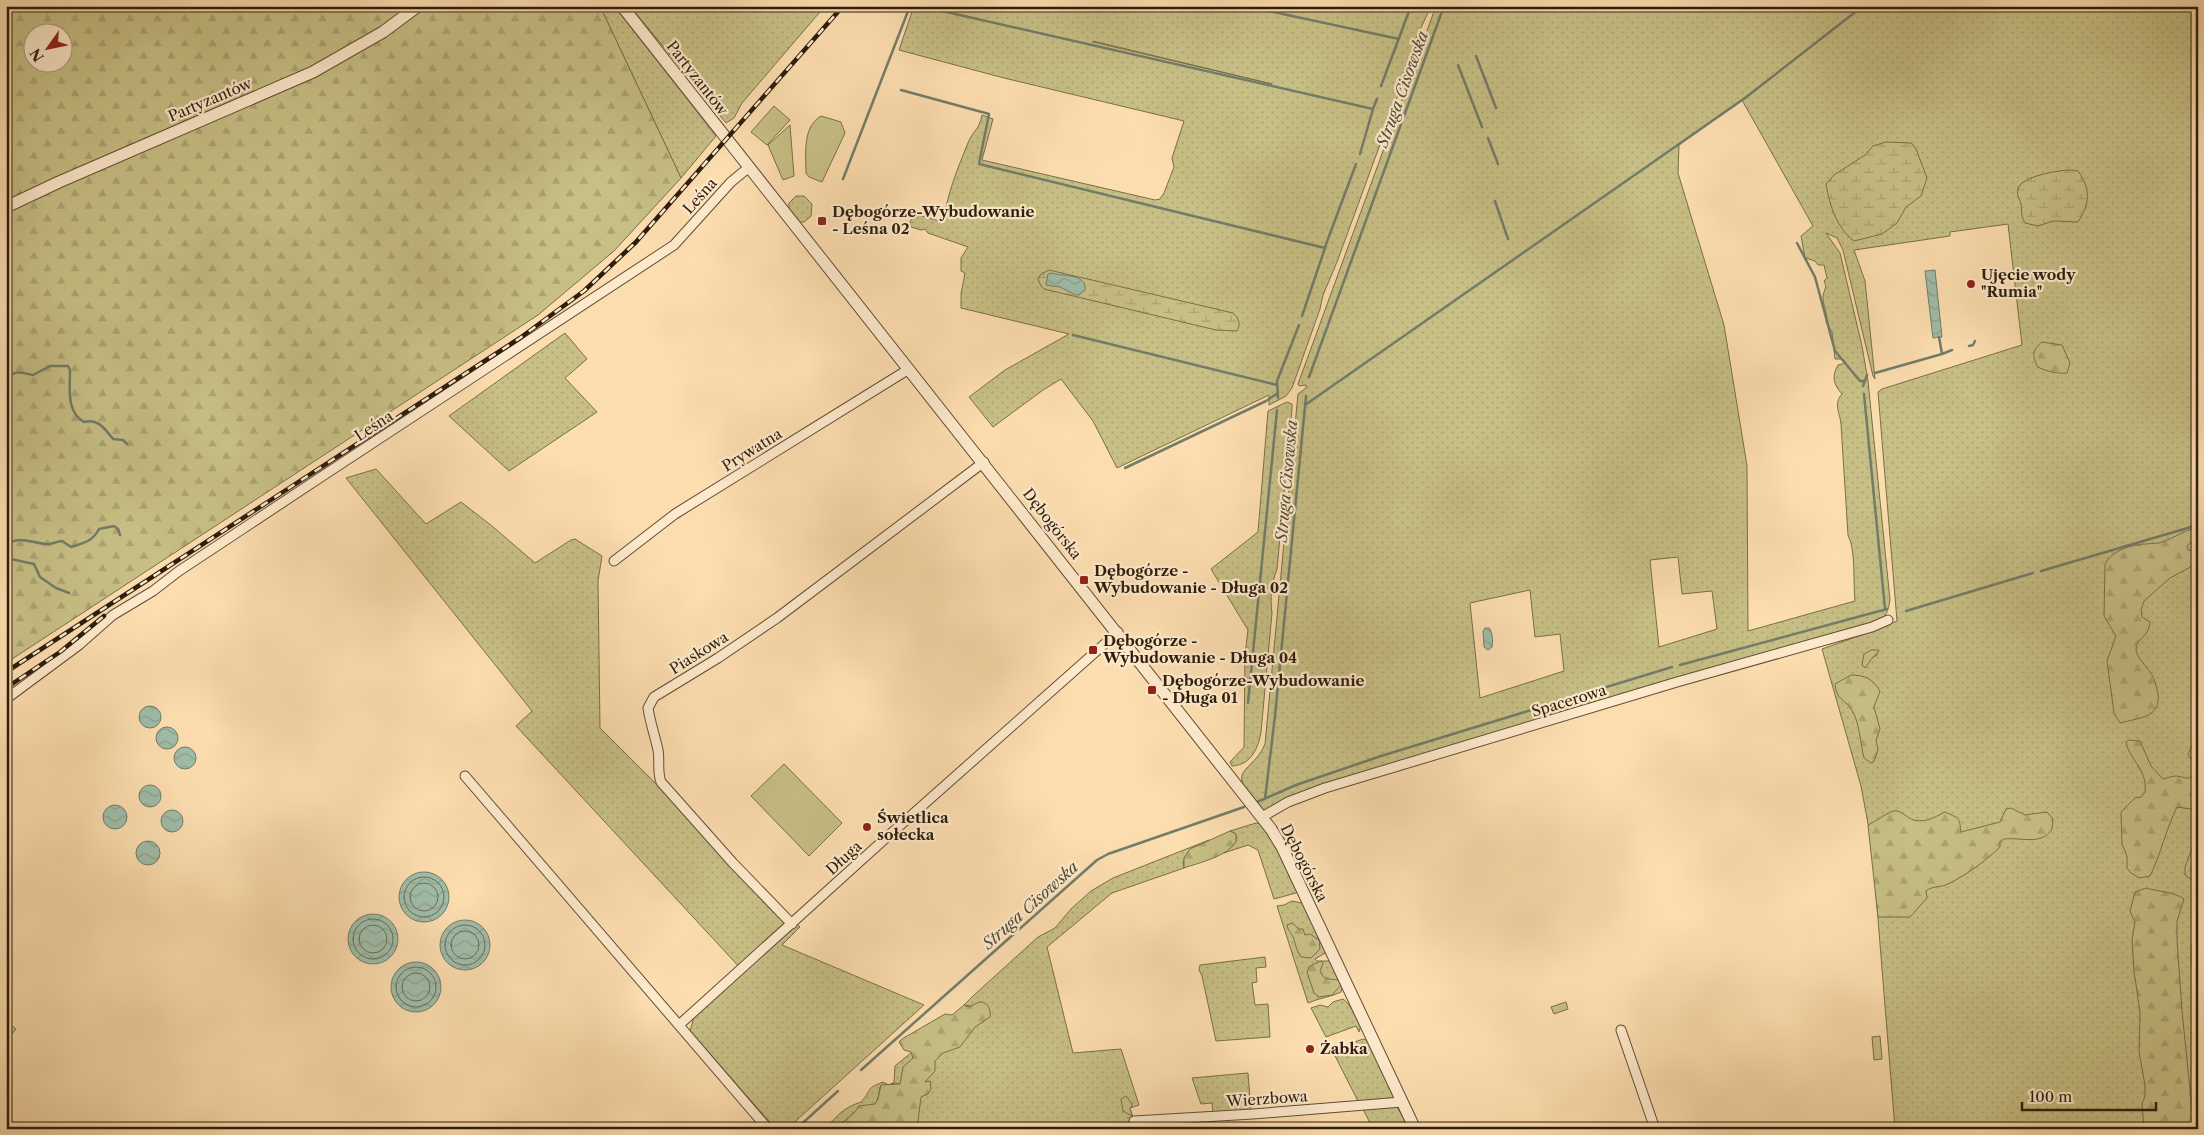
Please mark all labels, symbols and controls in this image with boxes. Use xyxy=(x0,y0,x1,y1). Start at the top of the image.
north arrow xyxy=(22,22,72,72)
water label: Struga Cisowska xyxy=(1371,28,1432,151)
street label: Partyzantów xyxy=(662,37,733,119)
text: N xyxy=(26,45,48,65)
street label: Partyzantów xyxy=(165,73,255,126)
street label: Leśna xyxy=(678,174,721,218)
place label: Dębogórze-Wybudowanie - Leśna 02 xyxy=(832,202,1035,238)
marker: Dębogórze-Wybudowanie - Leśna 02 xyxy=(816,215,828,227)
place label: Ujęcie wody "Rumia" xyxy=(1981,265,2076,301)
marker: Ujęcie wody "Rumia" xyxy=(1965,278,1977,290)
street label: Leśna xyxy=(351,406,397,445)
water label: Struga Cisowska xyxy=(1271,419,1301,544)
street label: Prywatna xyxy=(718,424,785,475)
street label: Dębogórska xyxy=(1019,484,1086,563)
place label: Dębogórze - Wybudowanie - Długa 02 xyxy=(1093,561,1288,597)
marker: Dębogórze - Wybudowanie - Długa 02 xyxy=(1078,574,1090,586)
street label: Piaskowa xyxy=(666,627,732,678)
place label: Dębogórze - Wybudowanie - Długa 04 xyxy=(1102,631,1297,667)
marker: Dębogórze - Wybudowanie - Długa 04 xyxy=(1087,644,1099,656)
place label: Dębogórze-Wybudowanie - Długa 01 xyxy=(1162,671,1365,707)
street label: Spacerowa xyxy=(1529,680,1609,721)
marker: Dębogórze-Wybudowanie - Długa 01 xyxy=(1146,684,1158,696)
place label: Świetlica sołecka xyxy=(877,808,949,844)
marker: Świetlica sołecka xyxy=(861,821,873,833)
street label: Dębogórska xyxy=(1277,821,1332,905)
street label: Długa xyxy=(822,837,866,879)
water label: Struga Cisowska xyxy=(977,856,1082,954)
place label: Żabka xyxy=(1320,1039,1368,1058)
marker: Żabka xyxy=(1304,1043,1316,1055)
scale bar xyxy=(2022,1080,2155,1112)
street label: Wierzbowa xyxy=(1225,1086,1308,1111)
text: 100 m xyxy=(2029,1087,2072,1106)

